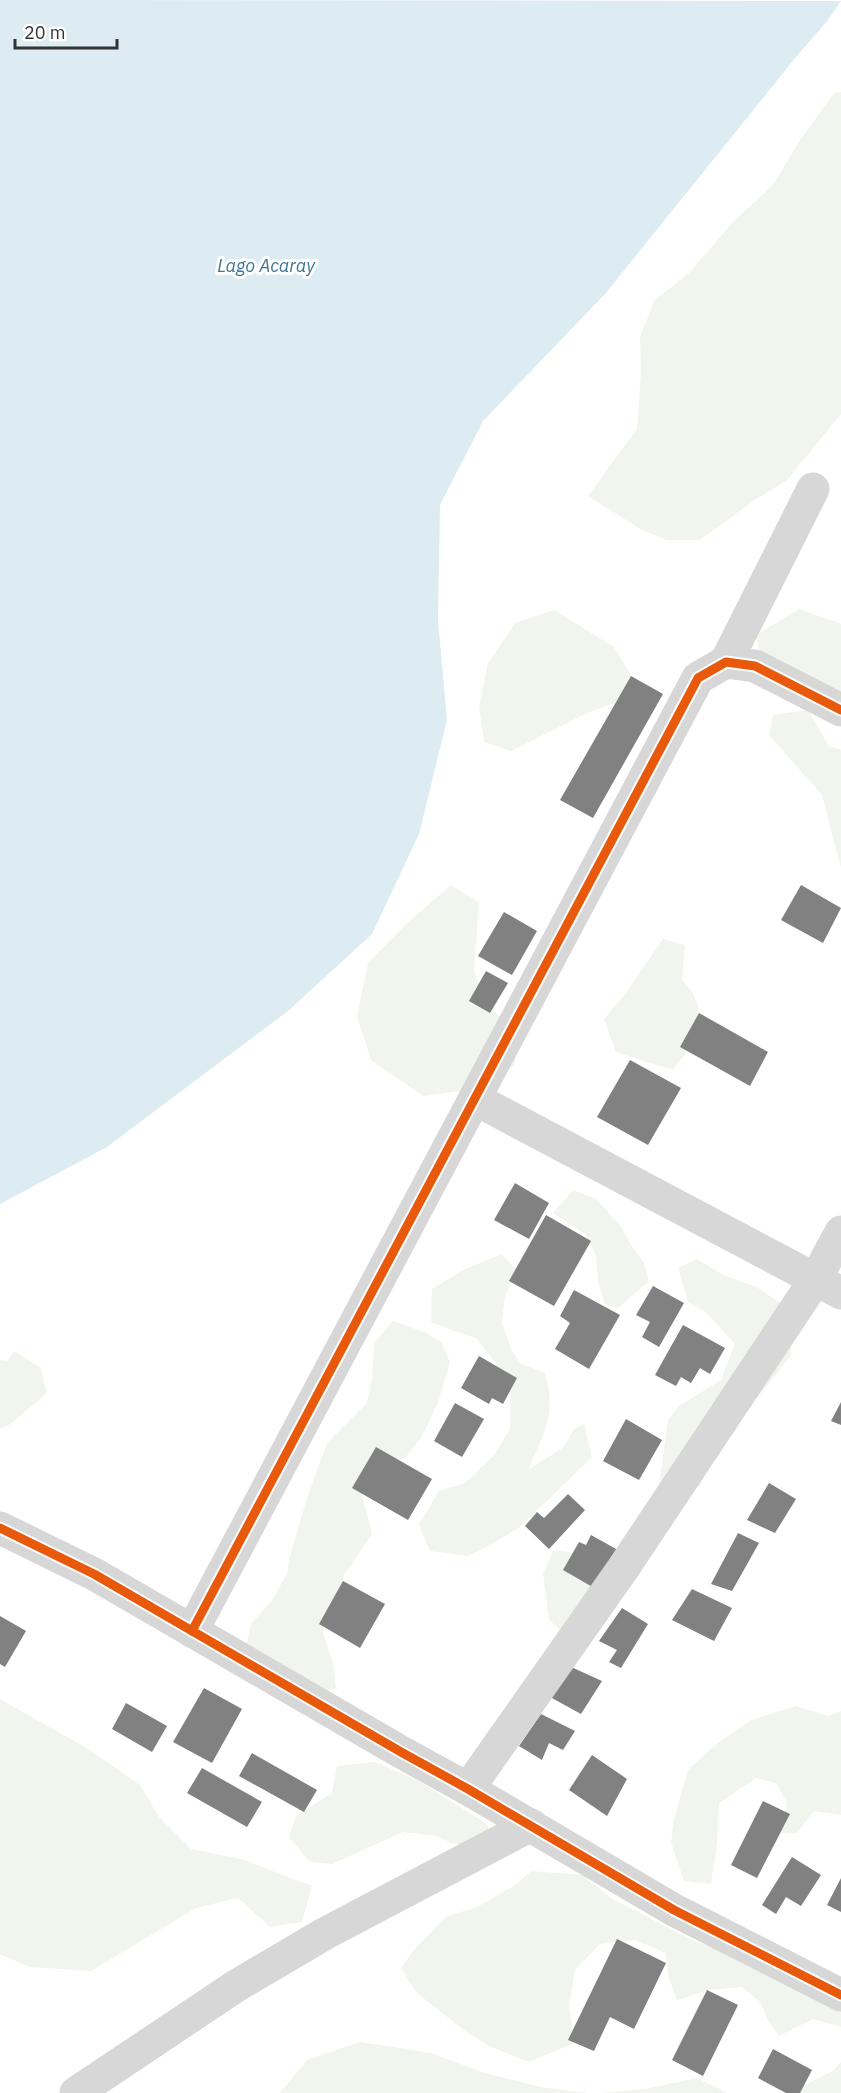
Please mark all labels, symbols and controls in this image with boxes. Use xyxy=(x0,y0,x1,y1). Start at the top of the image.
scale bar xyxy=(15,12,117,50)
text: 20 m xyxy=(24,21,66,44)
water label: Lago Acaray xyxy=(217,254,316,277)

